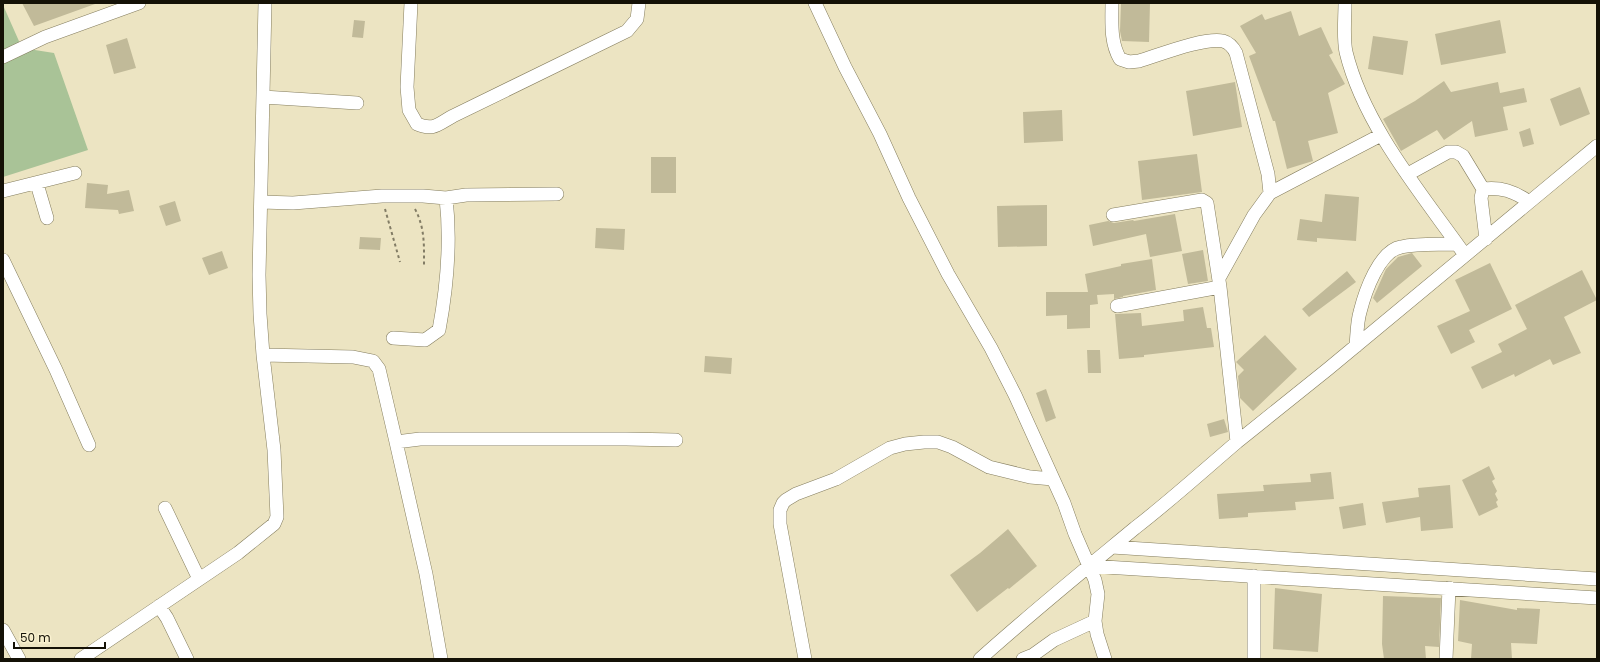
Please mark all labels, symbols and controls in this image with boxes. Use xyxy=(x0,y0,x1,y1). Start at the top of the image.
scale bar xyxy=(14,624,105,650)
text: 50 m xyxy=(20,629,51,646)

